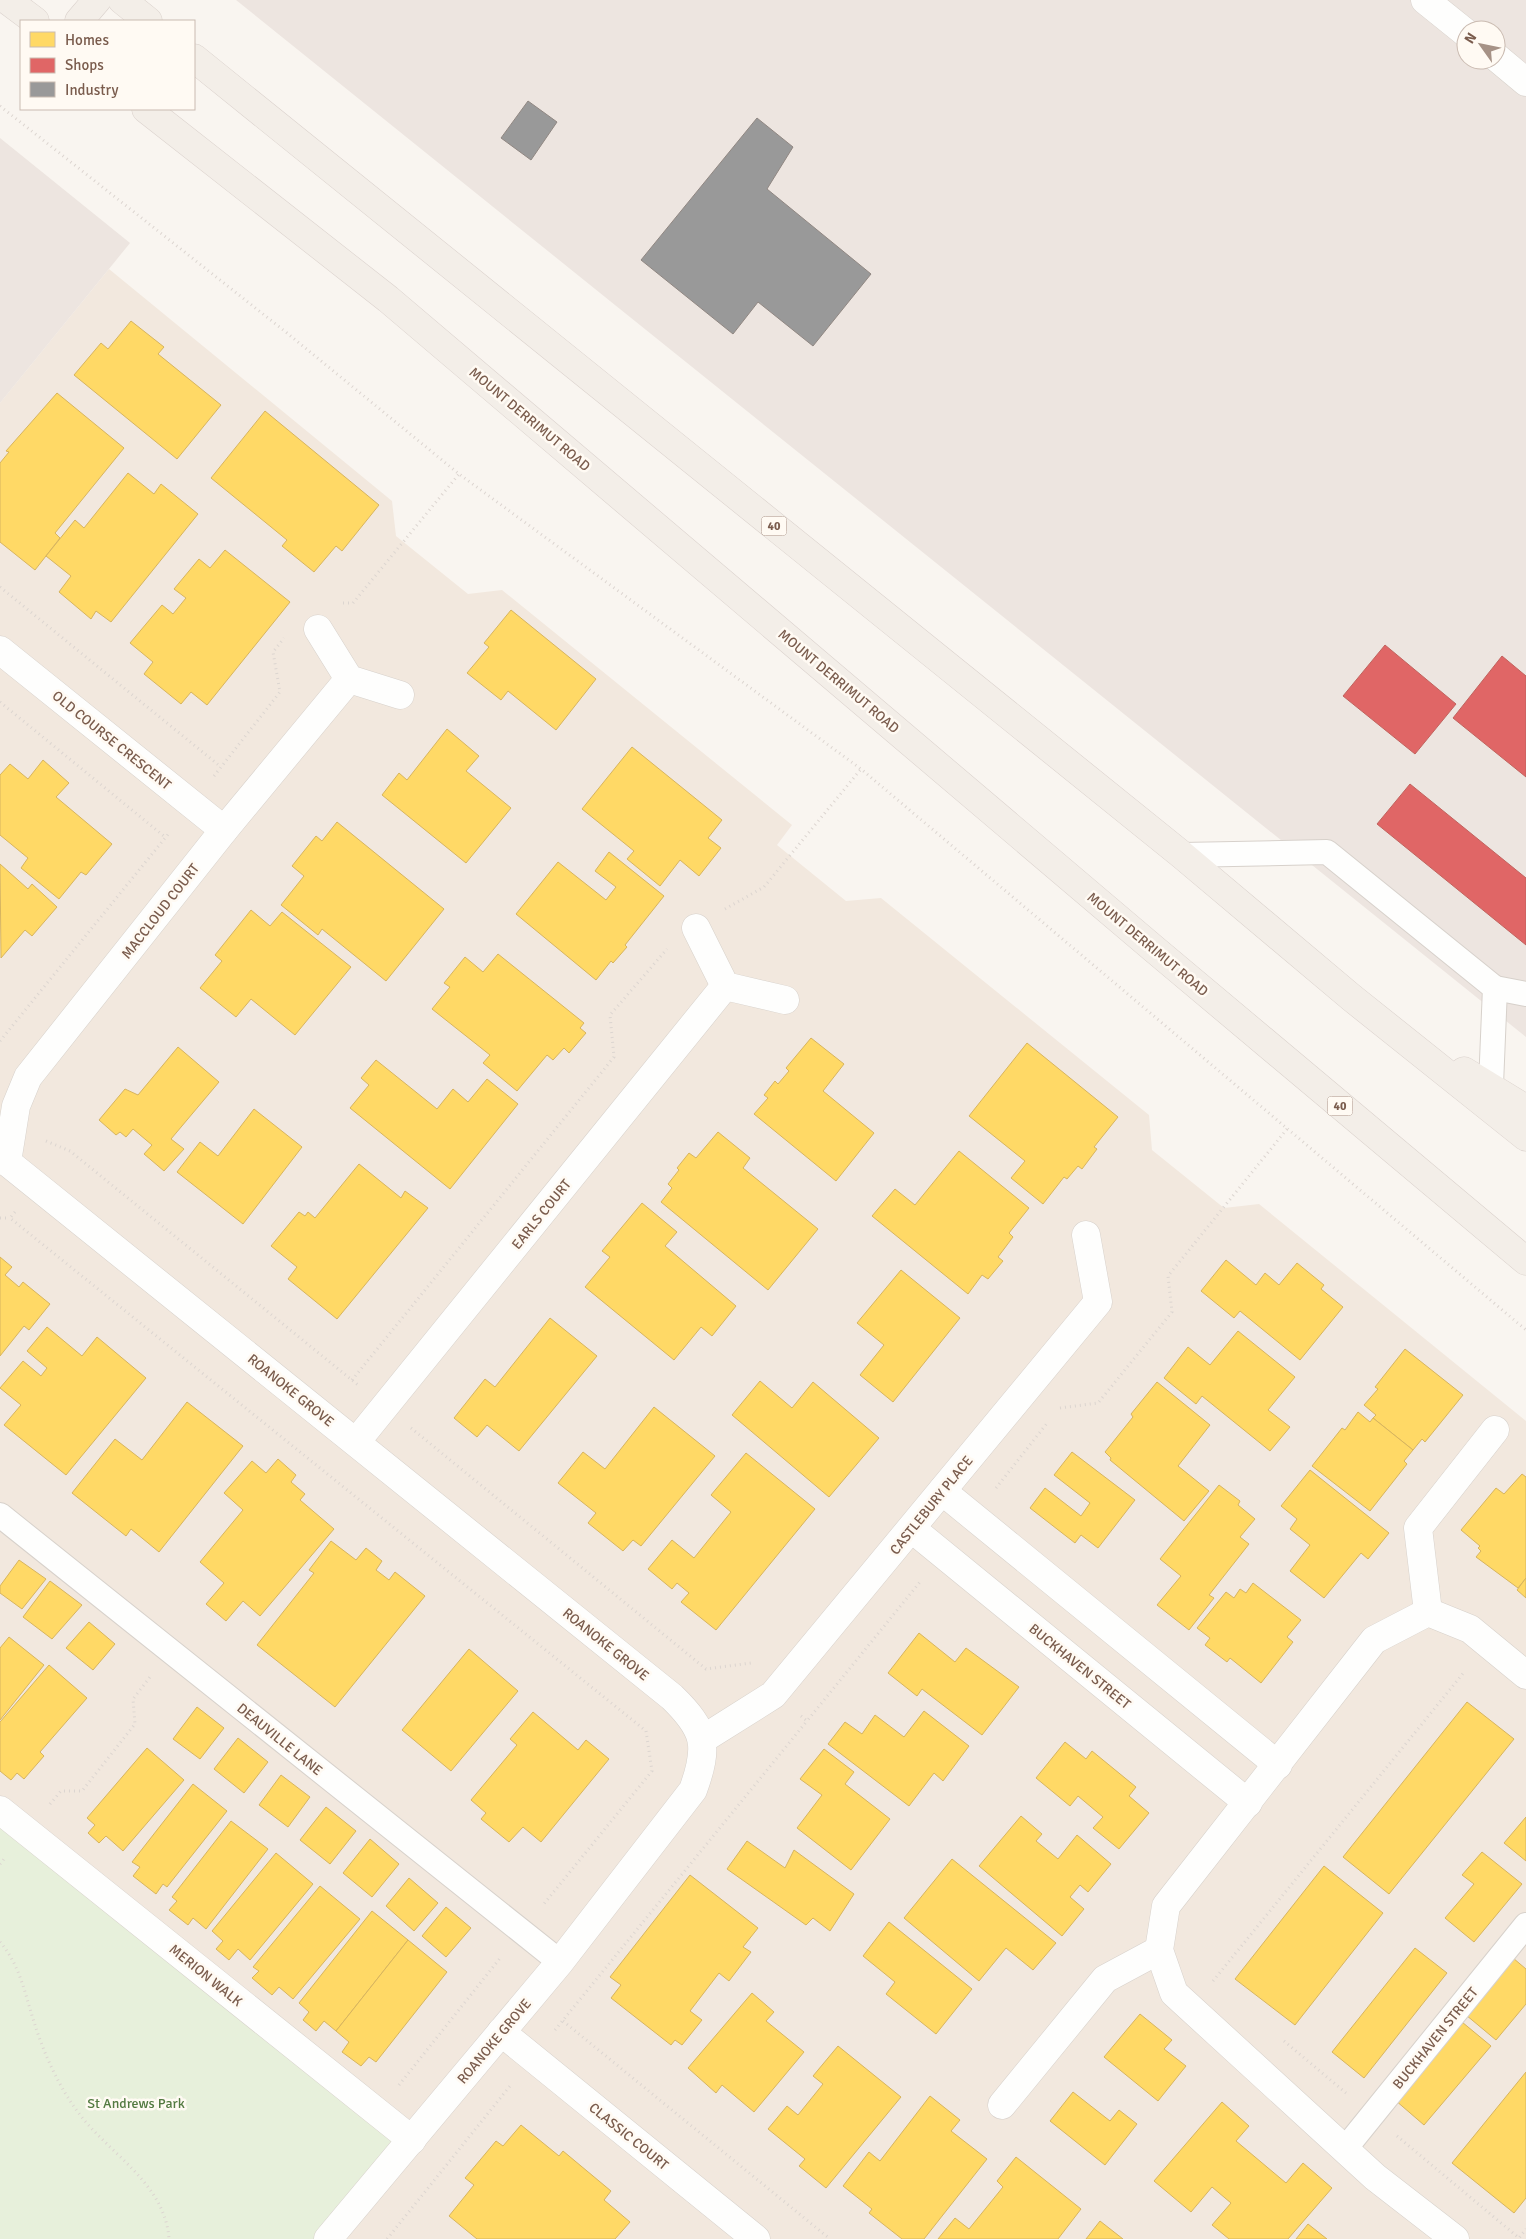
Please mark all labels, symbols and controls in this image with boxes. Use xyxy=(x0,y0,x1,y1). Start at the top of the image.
legend xyxy=(20,20,195,110)
north arrow xyxy=(1456,20,1506,70)
text: N xyxy=(1461,29,1480,47)
text: Homes xyxy=(65,31,109,49)
text: Shops xyxy=(65,56,104,74)
text: Industry xyxy=(65,81,118,99)
street label: MOUNT DERRIMUT ROAD xyxy=(466,364,594,475)
road number: 40 xyxy=(762,516,786,536)
street label: MOUNT DERRIMUT ROAD xyxy=(775,626,903,737)
street label: OLD COURSE CRESCENT xyxy=(49,687,175,794)
street label: MACCLOUD COURT xyxy=(118,860,203,962)
street label: MOUNT DERRIMUT ROAD xyxy=(1084,889,1212,1000)
road number: 40 xyxy=(1328,1096,1352,1116)
street label: EARLS COURT xyxy=(508,1176,575,1253)
street label: ROANOKE GROVE xyxy=(244,1350,337,1430)
street label: CASTLEBURY PLACE xyxy=(886,1452,977,1558)
street label: ROANOKE GROVE xyxy=(559,1604,652,1684)
street label: BUCKHAVEN STREET xyxy=(1025,1620,1134,1713)
street label: DEAUVILLE LANE xyxy=(233,1700,326,1779)
street label: MERION WALK xyxy=(166,1941,246,2010)
street label: BUCKHAVEN STREET xyxy=(1389,1984,1482,2093)
street label: ROANOKE GROVE xyxy=(454,1995,535,2087)
park label: St Andrews Park xyxy=(87,2095,185,2112)
street label: CLASSIC COURT xyxy=(585,2099,672,2174)

